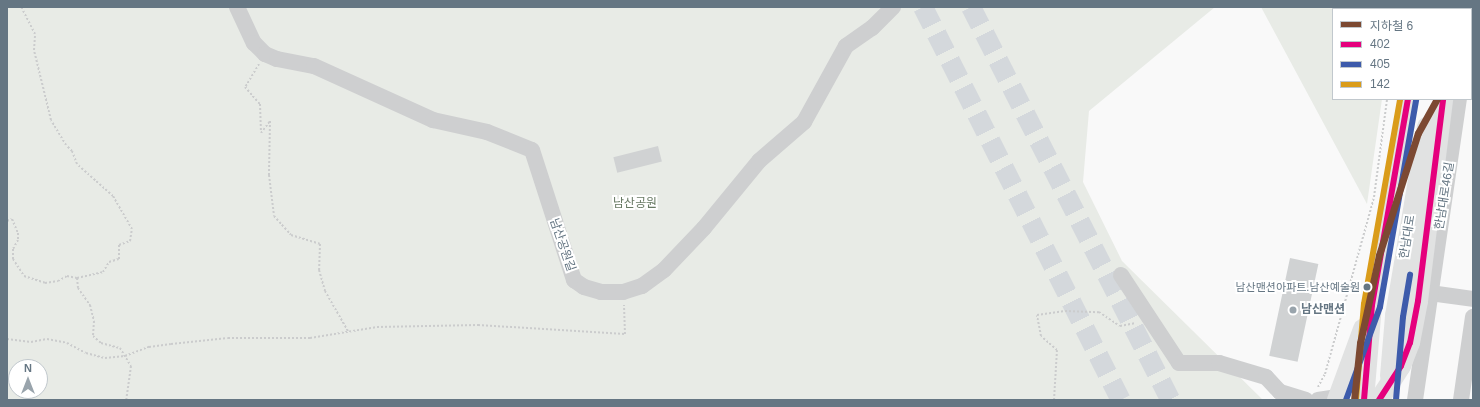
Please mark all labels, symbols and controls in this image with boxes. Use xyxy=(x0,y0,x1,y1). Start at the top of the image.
legend xyxy=(1332,8,1472,100)
text: 지하철 6 xyxy=(1370,19,1413,33)
text: 402 xyxy=(1370,37,1390,51)
text: 405 xyxy=(1370,57,1390,71)
text: 142 xyxy=(1370,77,1390,91)
street label: 한남대로46길 xyxy=(1433,161,1457,231)
park label: 남산공원 xyxy=(613,197,657,211)
street label: 한남대로 xyxy=(1397,214,1419,260)
street label: 남산공원길 xyxy=(546,217,578,273)
place label: 남산맨션아파트.남산예술원 xyxy=(1236,280,1360,294)
marker: 남산맨션아파트.남산예술원 xyxy=(1362,282,1372,292)
place label: 남산맨션 xyxy=(1301,303,1345,317)
marker: 남산맨션 xyxy=(1288,305,1298,315)
north arrow xyxy=(8,359,48,399)
text: N xyxy=(24,362,32,374)

